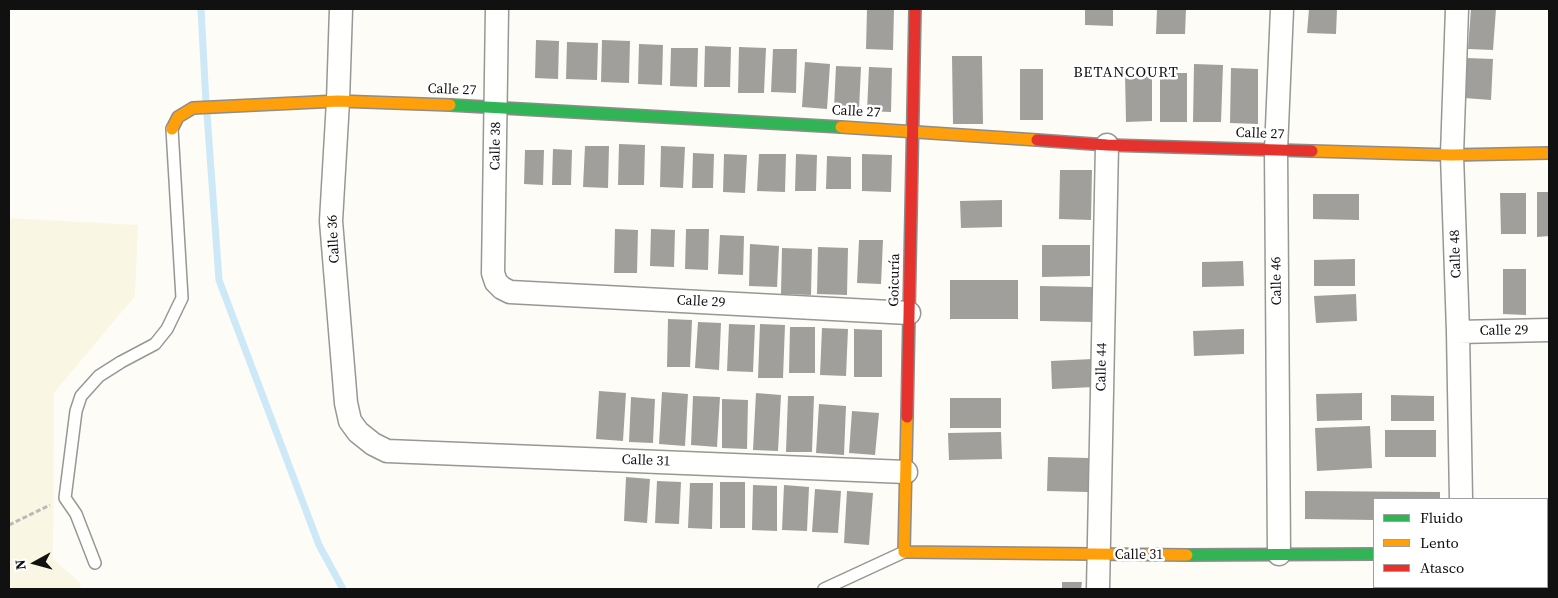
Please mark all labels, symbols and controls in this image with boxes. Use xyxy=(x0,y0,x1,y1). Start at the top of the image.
district label: BETANCOURT xyxy=(1072,64,1180,82)
street label: Calle 27 xyxy=(427,81,477,99)
street label: Calle 27 xyxy=(831,102,881,122)
street label: Calle 38 xyxy=(487,122,505,170)
street label: Calle 27 xyxy=(1235,125,1285,143)
street label: Calle 36 xyxy=(324,214,344,264)
street label: Calle 48 xyxy=(1447,229,1465,279)
street label: Goicuría xyxy=(886,253,904,307)
street label: Calle 46 xyxy=(1268,257,1286,305)
street label: Calle 29 xyxy=(676,292,726,312)
street label: Calle 29 xyxy=(1480,322,1528,340)
street label: Calle 44 xyxy=(1093,343,1111,391)
street label: Calle 31 xyxy=(621,452,671,470)
legend xyxy=(1373,498,1548,588)
text: Fluido xyxy=(1420,507,1463,528)
text: Lento xyxy=(1420,532,1459,553)
north arrow xyxy=(10,538,60,588)
street label: Calle 31 xyxy=(1115,547,1163,563)
text: Atasco xyxy=(1420,557,1464,578)
text: N xyxy=(10,559,31,571)

